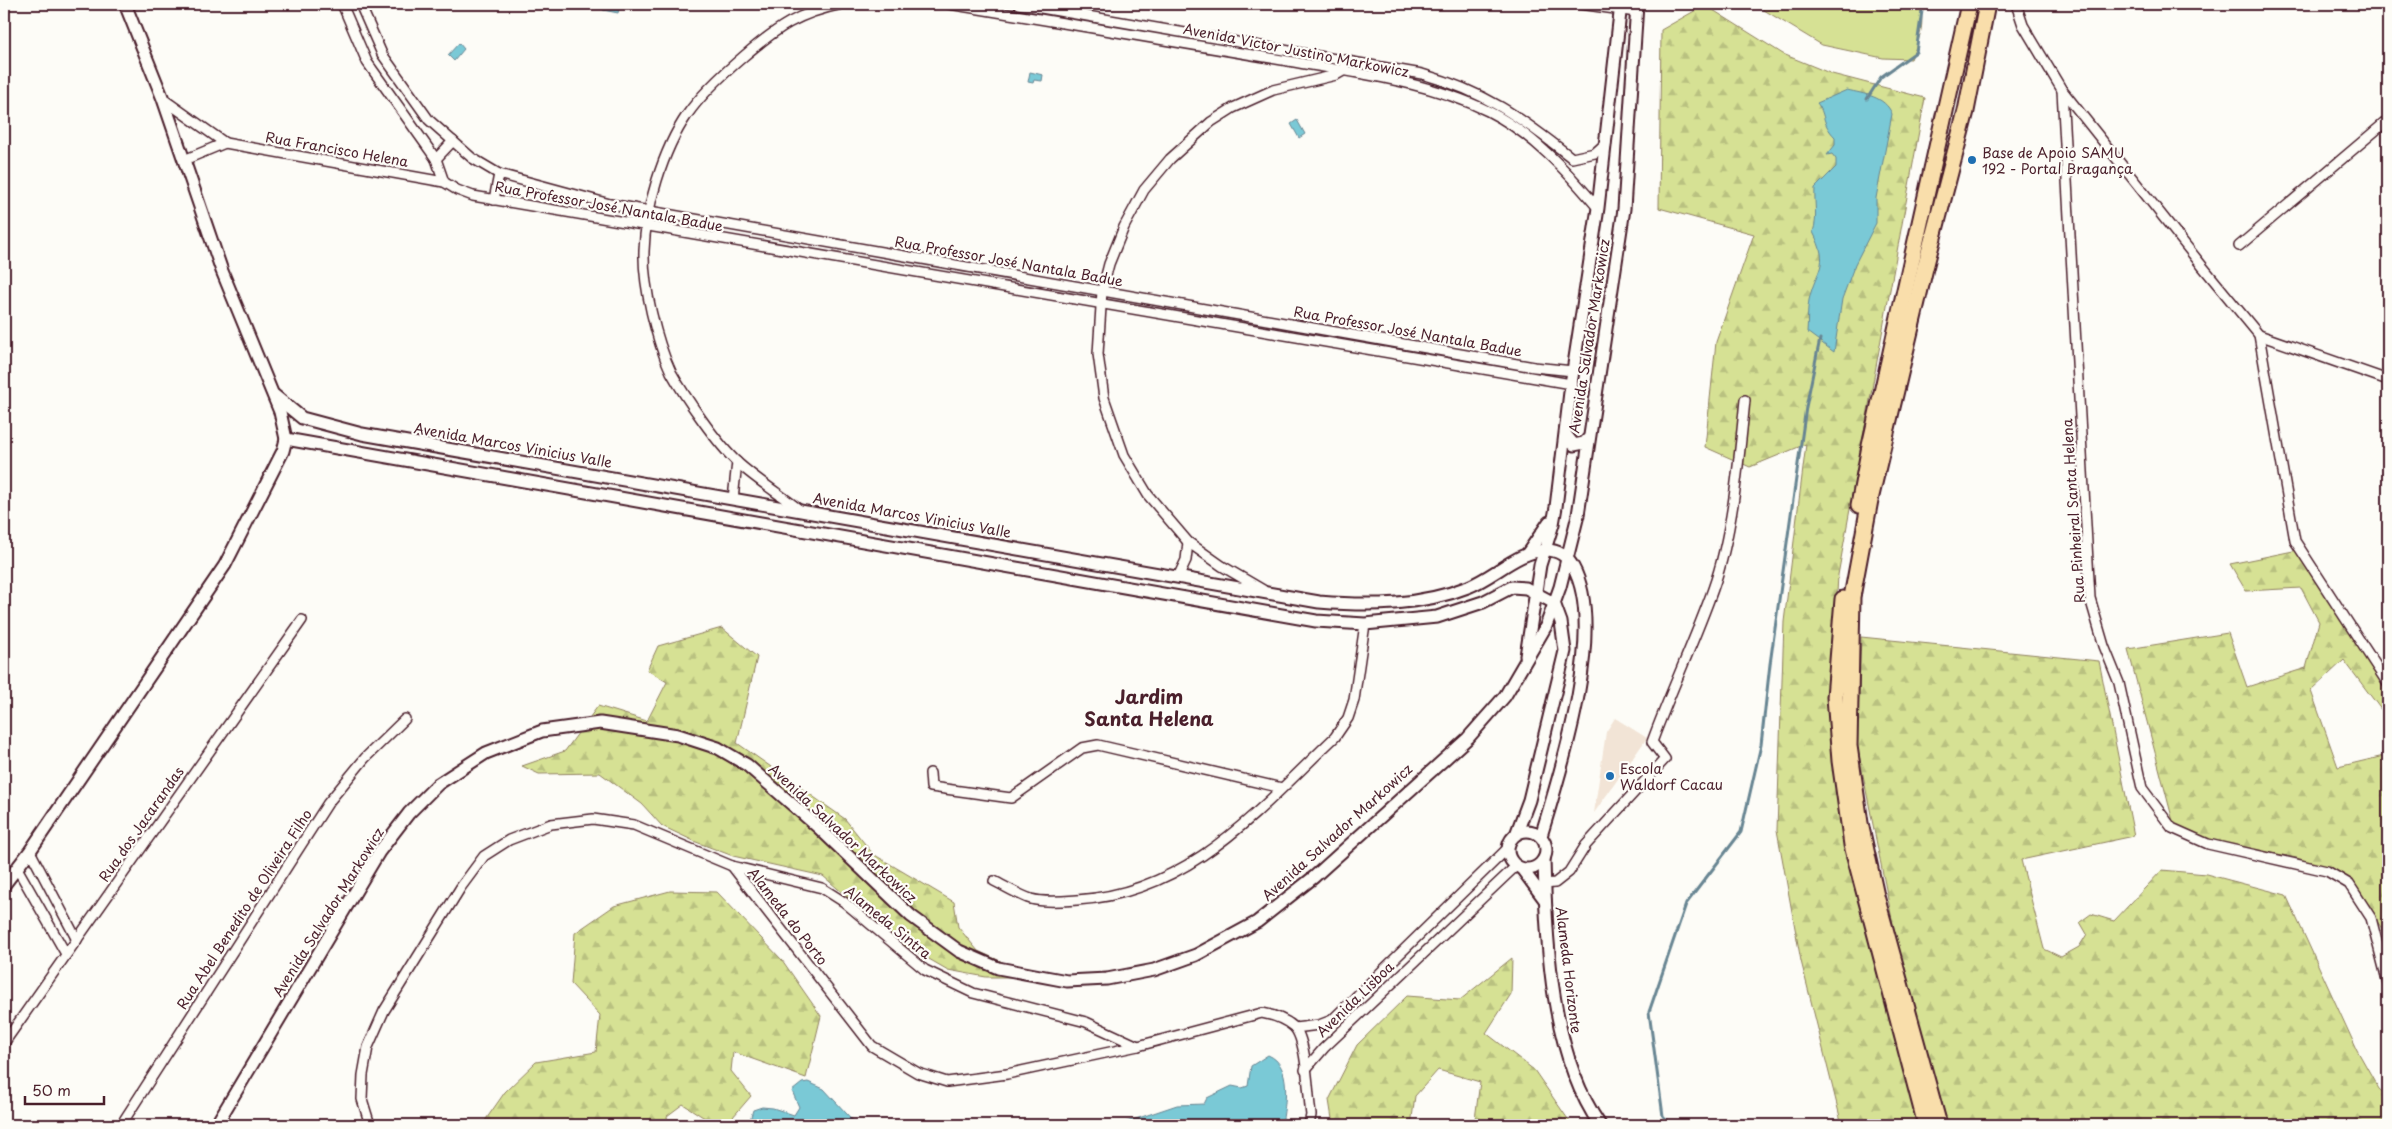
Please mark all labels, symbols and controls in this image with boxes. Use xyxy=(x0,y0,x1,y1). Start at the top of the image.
street label: Avenida Victor Justino Markowicz xyxy=(1182,18,1411,82)
street label: Rua Francisco Helena xyxy=(264,126,410,172)
place label: Base de Apoio SAMU 192 - Portal Bragança xyxy=(1982,142,2133,179)
marker: Base de Apoio SAMU 192 - Portal Bragança xyxy=(1966,154,1978,166)
street label: Rua Professor José Nantala Badue xyxy=(493,176,725,236)
street label: Rua Professor José Nantala Badue xyxy=(893,231,1125,291)
street label: Avenida Salvador Markowicz xyxy=(1563,237,1615,434)
street label: Rua Professor José Nantala Badue xyxy=(1292,301,1524,361)
street label: Avenida Marcos Vinicius Valle xyxy=(412,417,614,473)
street label: Rua Pinheiral Santa Helena xyxy=(2056,418,2090,604)
street label: Avenida Marcos Vinicius Valle xyxy=(811,487,1013,543)
district label: Jardim Santa Helena xyxy=(1084,682,1214,732)
street label: Avenida Salvador Markowicz xyxy=(764,758,922,908)
street label: Avenida Salvador Markowicz xyxy=(1257,758,1417,905)
place label: Escola Waldorf Cacau xyxy=(1620,758,1723,795)
street label: Rua dos Jacarandas xyxy=(93,762,189,886)
marker: Escola Waldorf Cacau xyxy=(1604,770,1616,782)
street label: Rua Abel Benedito de Oliveira Filho xyxy=(171,805,317,1013)
street label: Avenida Salvador Markowicz xyxy=(267,823,389,1001)
street label: Alameda do Porto xyxy=(743,863,833,970)
street label: Alameda Sintra xyxy=(840,880,936,964)
street label: Alameda Horizonte xyxy=(1551,905,1587,1035)
street label: Avenida Lisboa xyxy=(1311,956,1399,1042)
scale bar xyxy=(25,1074,104,1106)
text: 50 m xyxy=(32,1078,71,1101)

